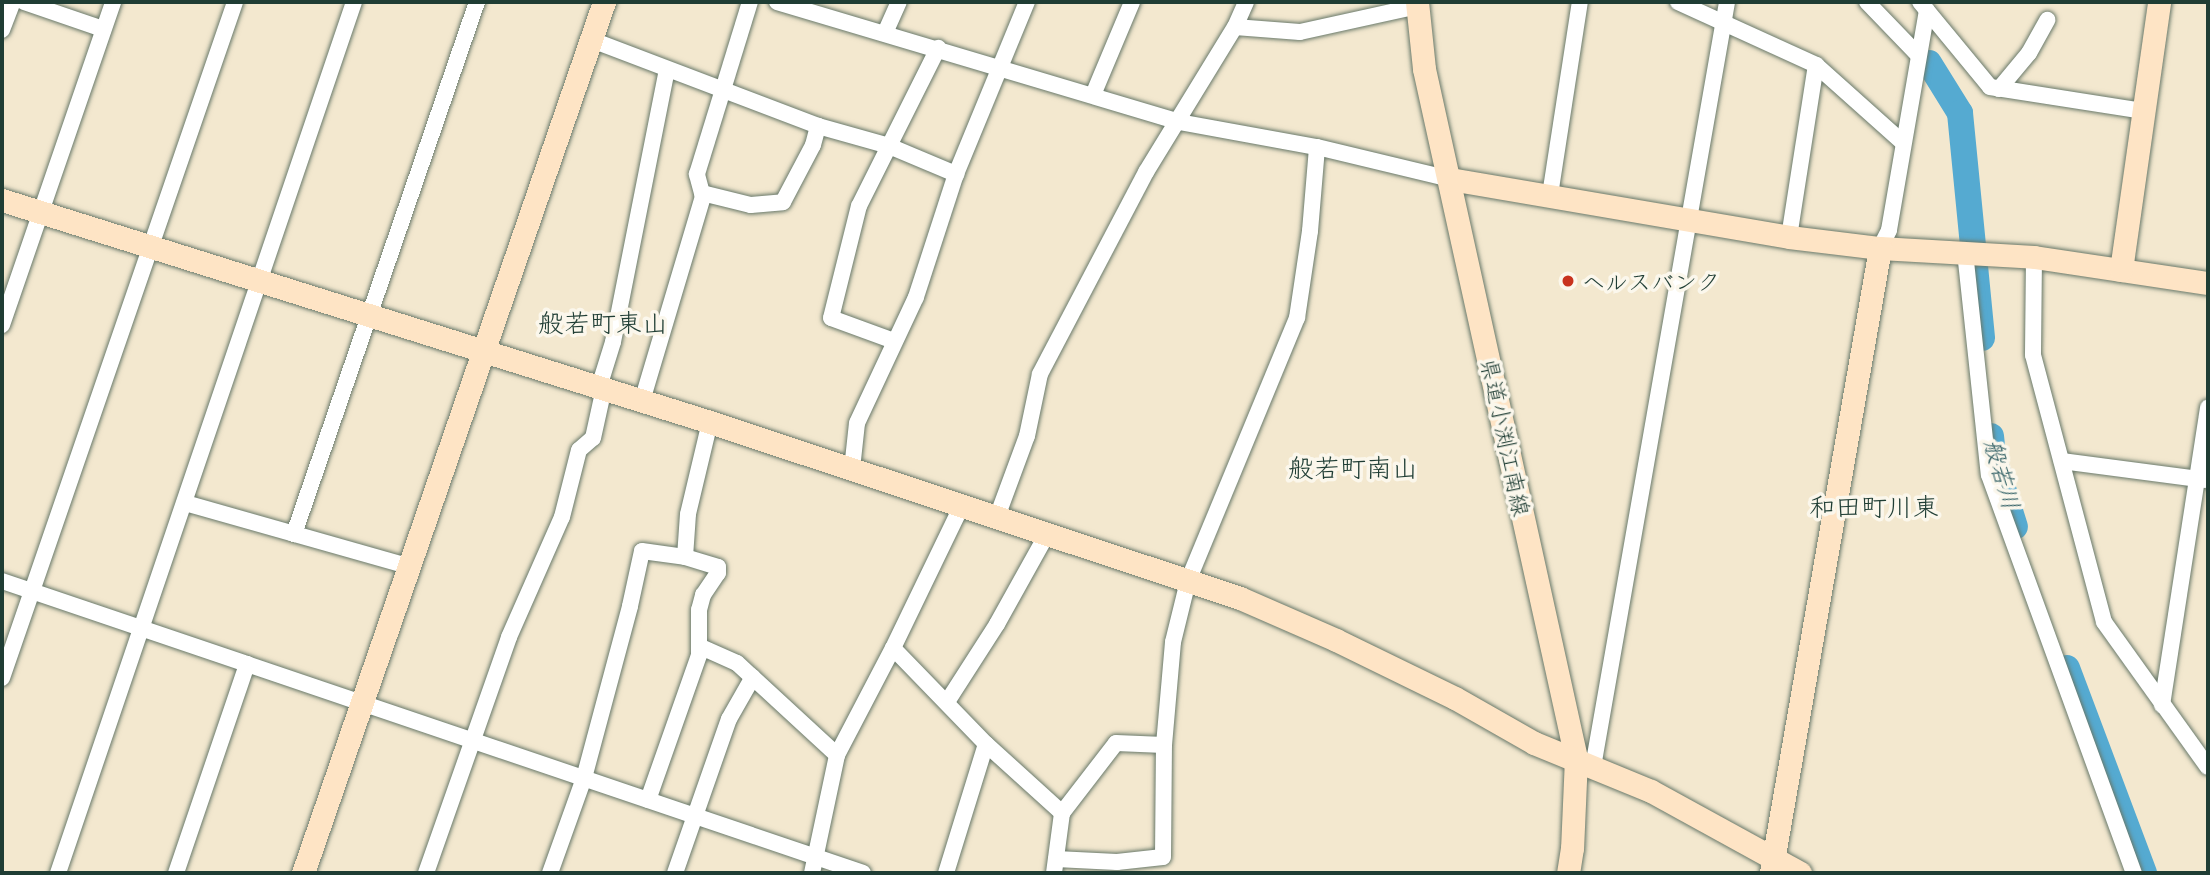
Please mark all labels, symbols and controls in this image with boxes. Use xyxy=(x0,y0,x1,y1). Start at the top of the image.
place label: ヘルスバンク xyxy=(1582,267,1720,295)
marker: ヘルスバンク xyxy=(1560,273,1576,289)
district label: 般若町東山 xyxy=(538,307,668,339)
street label: 県道小渕江南線 xyxy=(1476,355,1536,519)
water label: 般若川 xyxy=(1979,435,2027,513)
district label: 般若町南山 xyxy=(1288,452,1418,484)
district label: 和田町川東 xyxy=(1809,491,1939,523)

